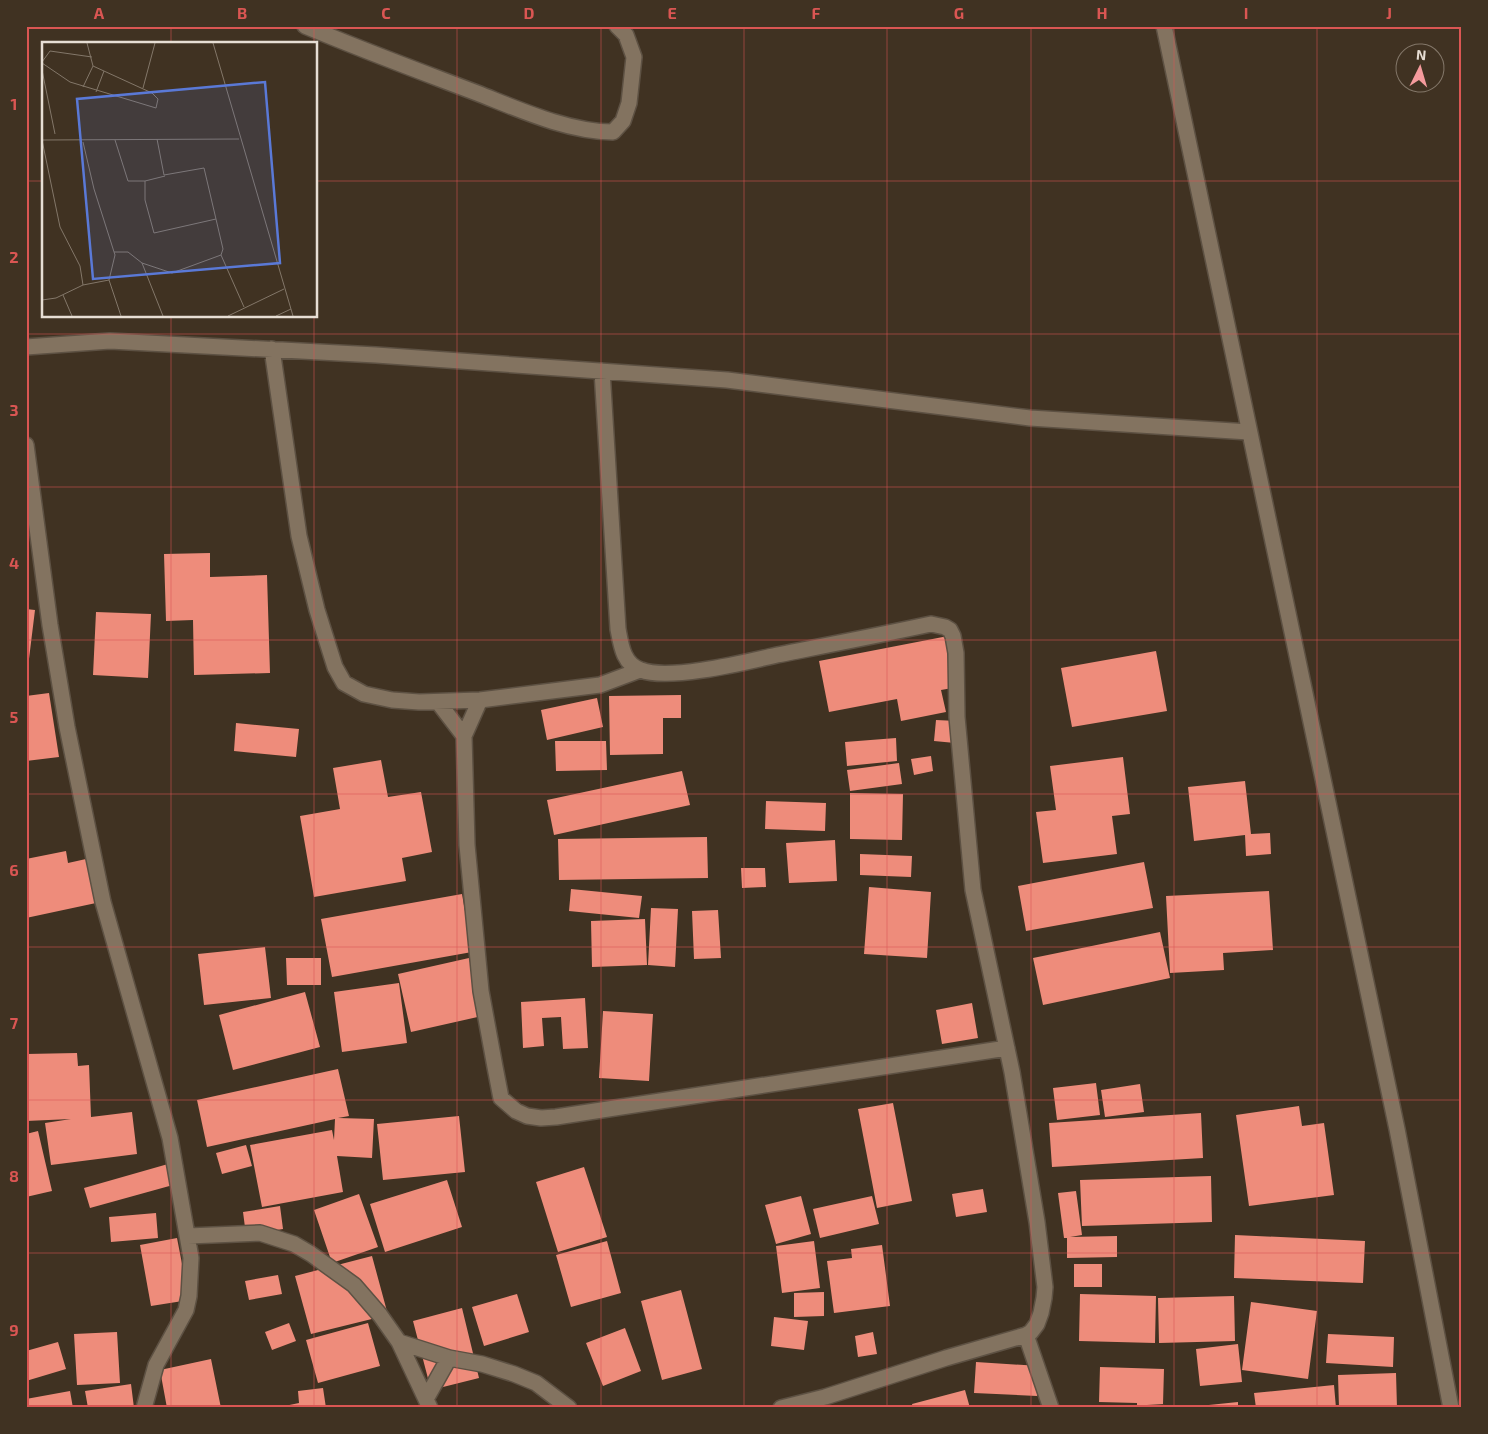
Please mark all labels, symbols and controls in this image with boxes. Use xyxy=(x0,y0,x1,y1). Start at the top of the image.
text: A xyxy=(94,3,105,22)
text: B xyxy=(237,3,247,22)
text: C xyxy=(381,3,391,22)
text: D xyxy=(524,3,535,22)
text: E xyxy=(667,3,677,22)
text: F xyxy=(812,3,821,22)
text: G xyxy=(954,3,964,22)
text: H xyxy=(1096,3,1108,22)
text: I xyxy=(1244,3,1248,22)
text: J xyxy=(1386,3,1392,22)
inset map xyxy=(42,42,318,318)
north arrow xyxy=(1396,42,1446,92)
text: N xyxy=(1415,46,1427,63)
text: 1 xyxy=(11,94,17,113)
text: 2 xyxy=(9,247,19,266)
text: 3 xyxy=(9,400,19,419)
text: 4 xyxy=(9,553,19,572)
text: 5 xyxy=(10,707,19,726)
text: 6 xyxy=(9,860,19,879)
text: 7 xyxy=(10,1013,19,1032)
text: 8 xyxy=(9,1166,19,1185)
text: 9 xyxy=(9,1320,19,1339)

